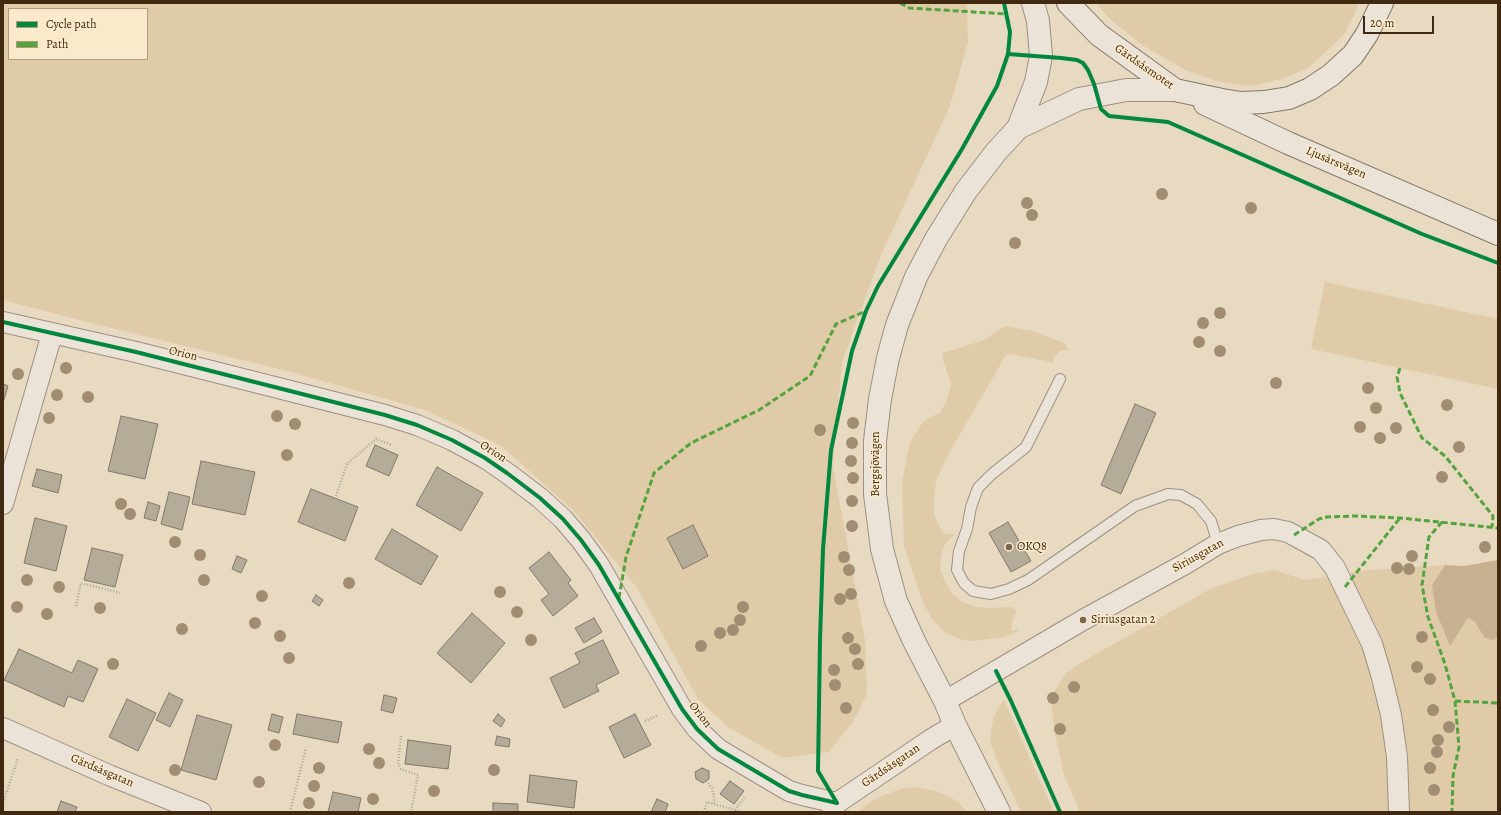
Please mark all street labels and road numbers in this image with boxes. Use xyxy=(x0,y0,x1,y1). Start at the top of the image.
street label: Gärdsåsmotet xyxy=(1112,41,1176,93)
street label: Ljusårsvägen xyxy=(1304,144,1368,182)
street label: Orion xyxy=(167,344,199,364)
street label: Bergsjövägen xyxy=(869,431,883,497)
street label: Orion xyxy=(477,438,509,466)
street label: Siriusgatan xyxy=(1170,536,1226,576)
street label: Orion xyxy=(685,699,715,731)
street label: Gärdsåsgatan xyxy=(859,741,923,791)
street label: Gärdsåsgatan xyxy=(68,751,136,791)

